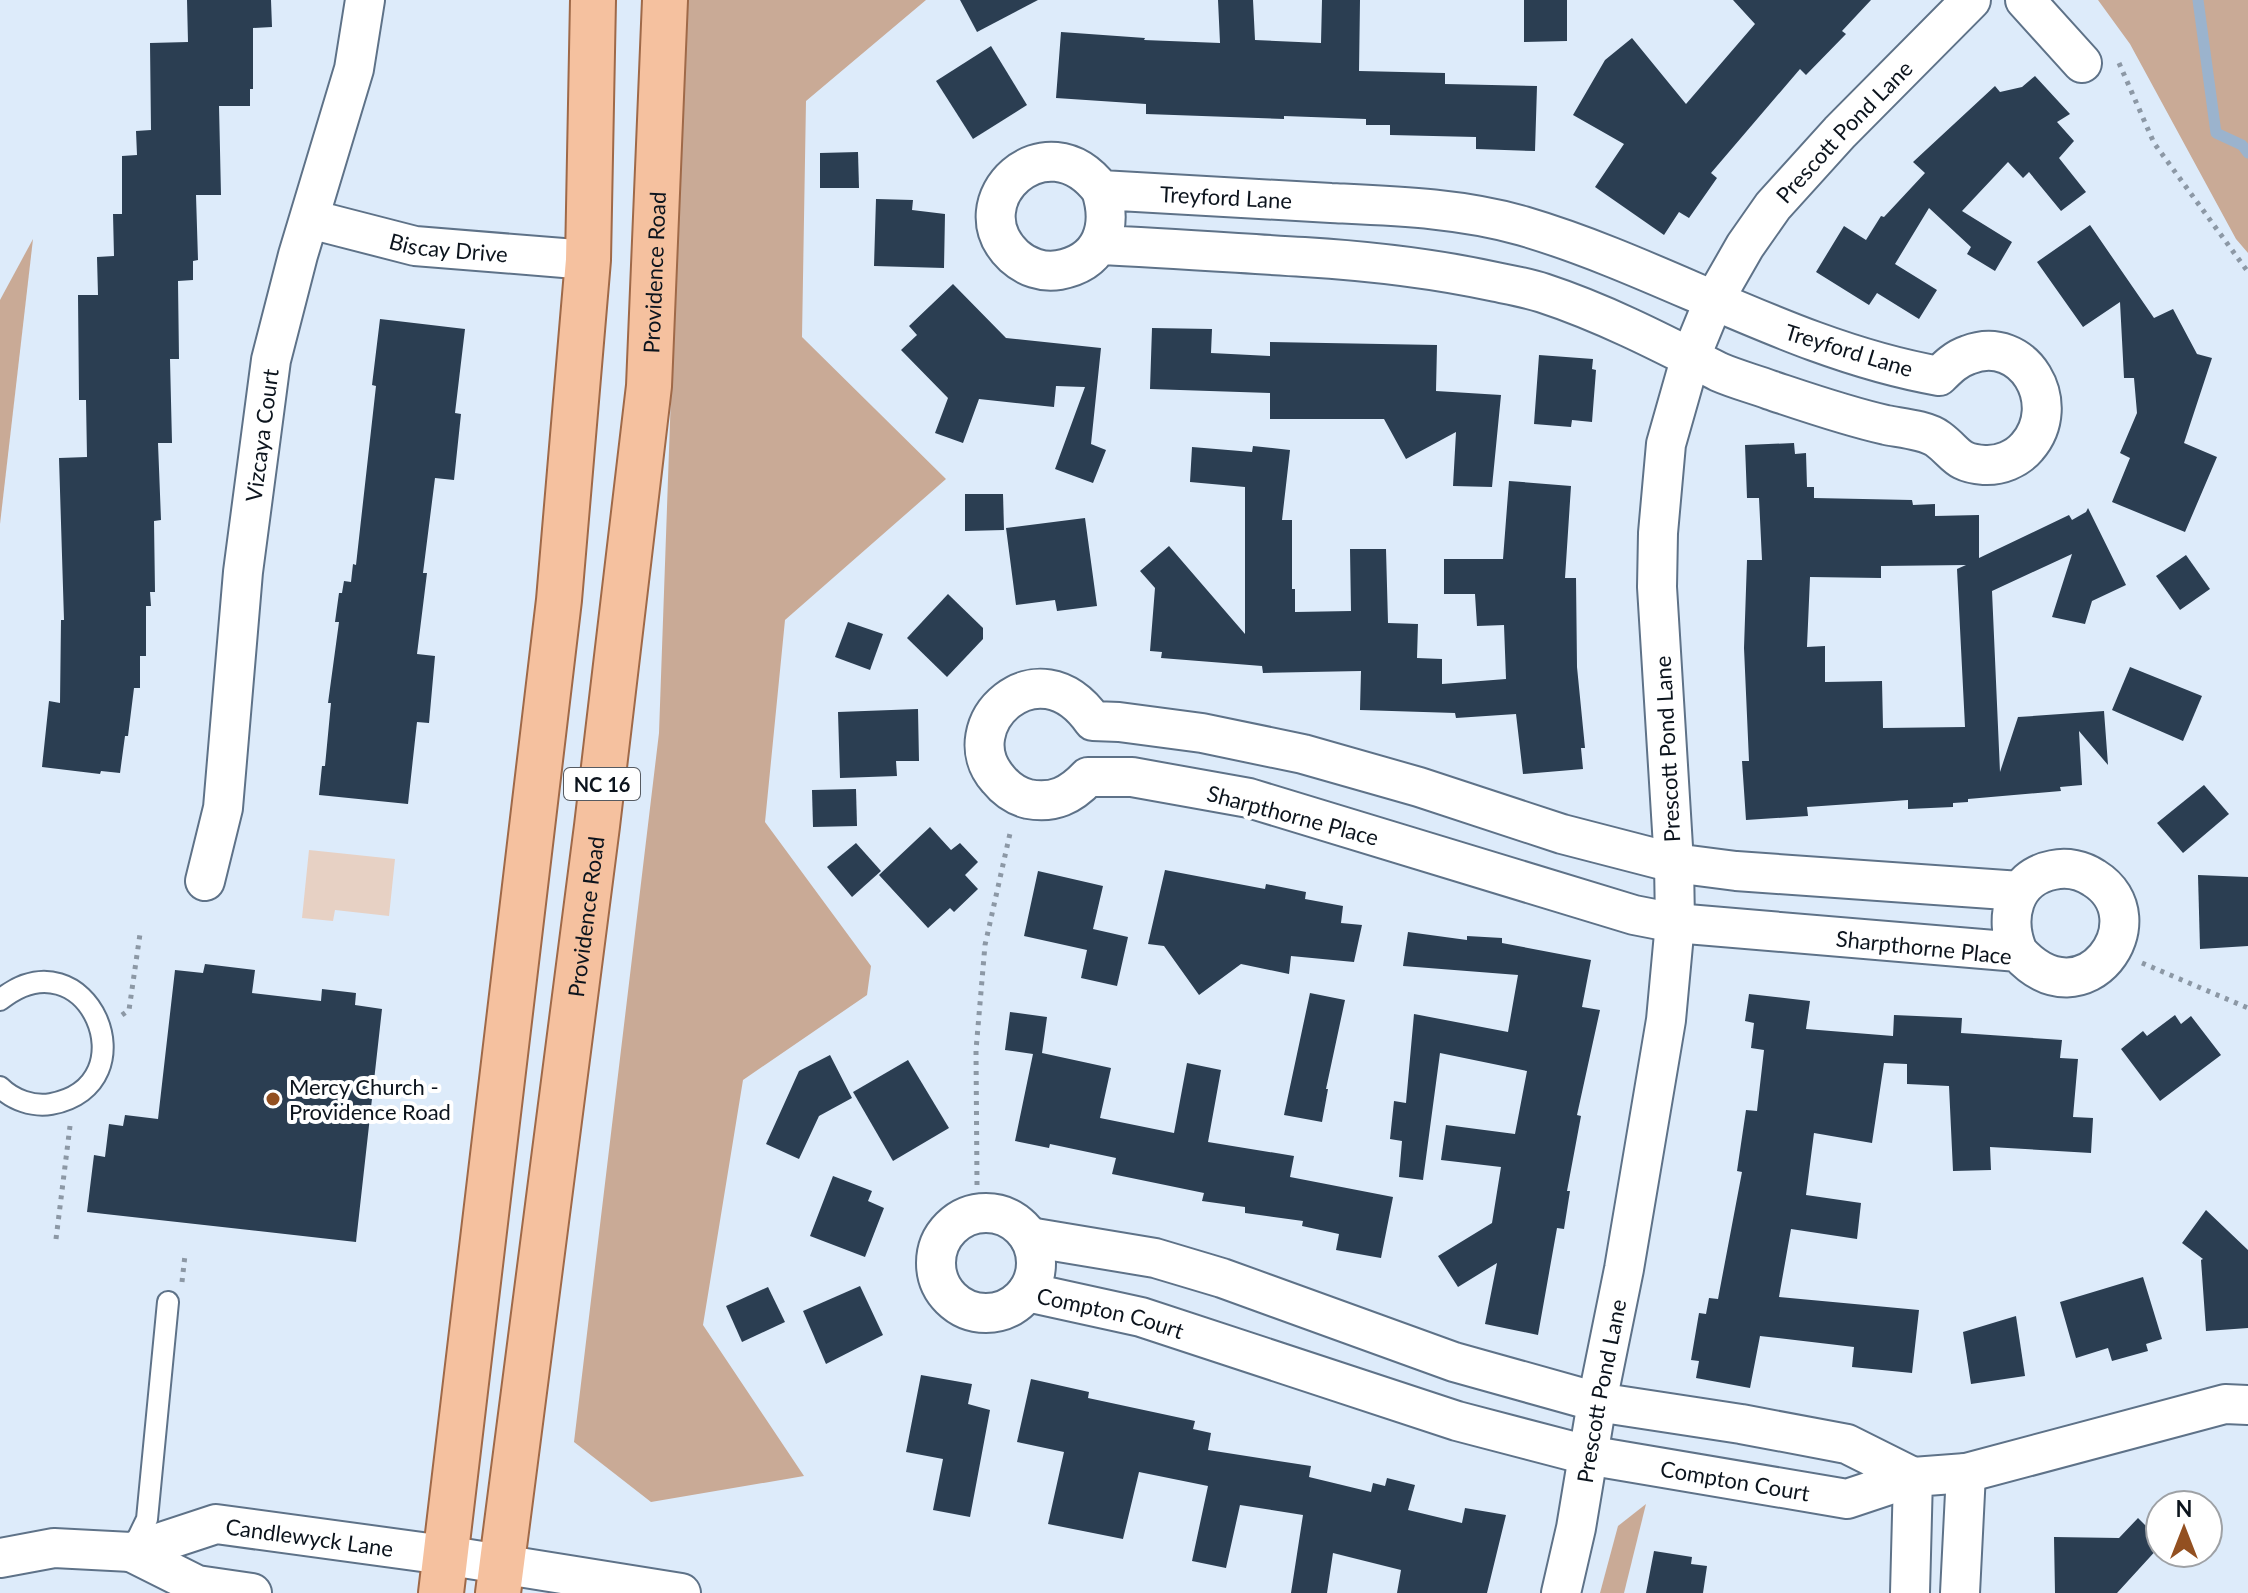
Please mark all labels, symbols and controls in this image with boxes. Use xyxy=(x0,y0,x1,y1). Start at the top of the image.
street label: Prescott Pond Lane xyxy=(1769,54,1917,208)
street label: Treyford Lane xyxy=(1159,180,1293,214)
street label: Providence Road xyxy=(637,191,671,354)
street label: Biscay Drive xyxy=(387,226,509,267)
street label: Treyford Lane xyxy=(1782,318,1916,382)
street label: Vizcaya Court xyxy=(239,367,283,503)
street label: Prescott Pond Lane xyxy=(1649,655,1685,843)
road number: NC 16 xyxy=(564,768,640,800)
street label: Sharpthorne Place xyxy=(1204,779,1382,851)
street label: Providence Road xyxy=(562,835,609,999)
street label: Sharpthorne Place xyxy=(1835,924,2013,970)
place label: Mercy Church - Providence Road xyxy=(289,1073,451,1125)
marker: Mercy Church - Providence Road xyxy=(264,1090,282,1108)
street label: Compton Court xyxy=(1035,1281,1188,1344)
street label: Prescott Pond Lane xyxy=(1570,1297,1631,1485)
street label: Compton Court xyxy=(1659,1454,1812,1506)
north arrow xyxy=(2144,1489,2224,1569)
text: N xyxy=(2176,1495,2192,1522)
street label: Candlewyck Lane xyxy=(224,1512,395,1561)

